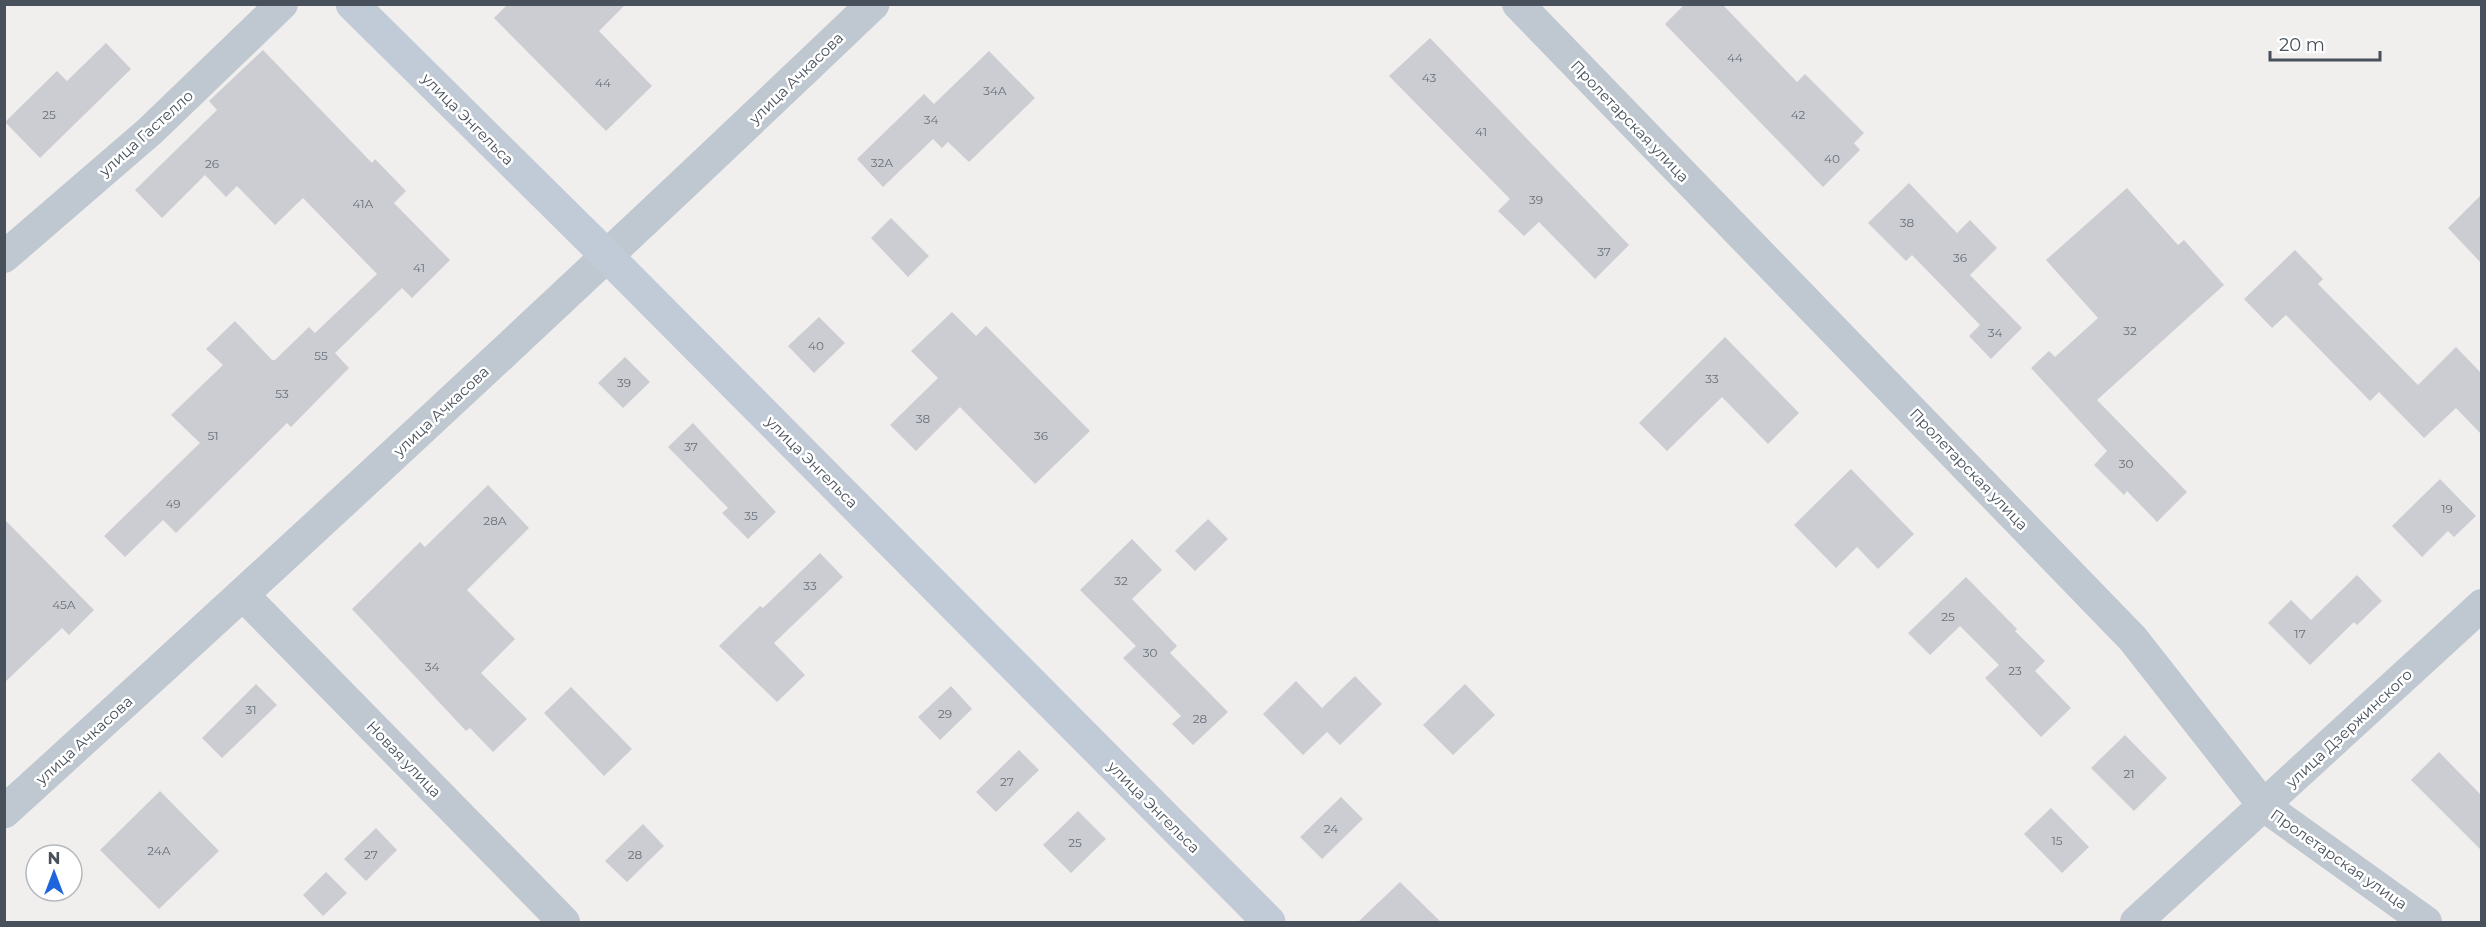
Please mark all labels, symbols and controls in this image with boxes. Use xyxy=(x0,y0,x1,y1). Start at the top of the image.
scale bar xyxy=(2270,24,2380,62)
street label: улица Ачкасова xyxy=(744,28,847,129)
text: 20 m xyxy=(2279,34,2325,56)
house number: 44 xyxy=(1727,50,1743,65)
street label: Пролетарская улица xyxy=(1567,56,1693,186)
street label: улица Энгельса xyxy=(417,68,518,169)
house number: 43 xyxy=(1422,70,1436,85)
house number: 44 xyxy=(595,75,611,90)
house number: 34А xyxy=(983,83,1007,98)
street label: улица Гастелло xyxy=(94,86,197,181)
house number: 25 xyxy=(42,107,56,122)
house number: 42 xyxy=(1791,107,1806,122)
house number: 34 xyxy=(924,112,938,127)
house number: 41 xyxy=(1475,124,1487,139)
house number: 40 xyxy=(1824,151,1840,166)
house number: 32А xyxy=(871,155,893,170)
house number: 26 xyxy=(205,156,219,171)
house number: 39 xyxy=(1529,192,1543,207)
house number: 41А xyxy=(353,196,374,211)
house number: 38 xyxy=(1900,215,1915,230)
house number: 37 xyxy=(1597,244,1611,259)
house number: 36 xyxy=(1953,250,1967,265)
house number: 41 xyxy=(413,260,425,275)
house number: 32 xyxy=(2123,323,2137,338)
house number: 34 xyxy=(1988,325,2002,340)
house number: 40 xyxy=(808,338,824,353)
house number: 55 xyxy=(314,348,328,363)
street label: улица Ачкасова xyxy=(389,362,493,461)
house number: 33 xyxy=(1705,371,1719,386)
house number: 39 xyxy=(617,375,631,390)
house number: 53 xyxy=(275,386,289,401)
street label: Пролетарская улица xyxy=(1906,404,2032,534)
street label: улица Энгельса xyxy=(761,411,862,512)
house number: 38 xyxy=(916,411,931,426)
house number: 51 xyxy=(207,428,219,443)
house number: 36 xyxy=(1034,428,1048,443)
house number: 37 xyxy=(684,439,698,454)
house number: 30 xyxy=(2119,456,2133,471)
house number: 49 xyxy=(165,496,181,511)
house number: 19 xyxy=(2441,501,2453,516)
house number: 35 xyxy=(744,508,758,523)
house number: 28А xyxy=(483,513,507,528)
house number: 32 xyxy=(1114,573,1128,588)
house number: 33 xyxy=(803,578,817,593)
house number: 45А xyxy=(52,597,76,612)
house number: 25 xyxy=(1941,609,1955,624)
house number: 17 xyxy=(2294,626,2306,641)
house number: 30 xyxy=(1143,645,1157,660)
house number: 34 xyxy=(425,659,439,674)
house number: 23 xyxy=(2008,663,2022,678)
street label: улица Дзержинского xyxy=(2281,665,2416,792)
street label: улица Ачкасова xyxy=(31,692,136,789)
house number: 31 xyxy=(245,702,257,717)
house number: 29 xyxy=(938,706,952,721)
house number: 28 xyxy=(1193,711,1208,726)
street label: Новая улица xyxy=(363,717,445,801)
street label: улица Энгельса xyxy=(1103,756,1204,857)
house number: 21 xyxy=(2123,766,2135,781)
house number: 27 xyxy=(1000,774,1014,789)
street label: Пролетарская улица xyxy=(2267,805,2411,913)
house number: 24 xyxy=(1324,821,1338,836)
house number: 15 xyxy=(2051,833,2063,848)
house number: 25 xyxy=(1068,835,1082,850)
north arrow xyxy=(24,843,84,903)
house number: 24А xyxy=(147,843,171,858)
house number: 27 xyxy=(364,847,378,862)
house number: 28 xyxy=(628,847,643,862)
text: N xyxy=(48,849,60,868)

